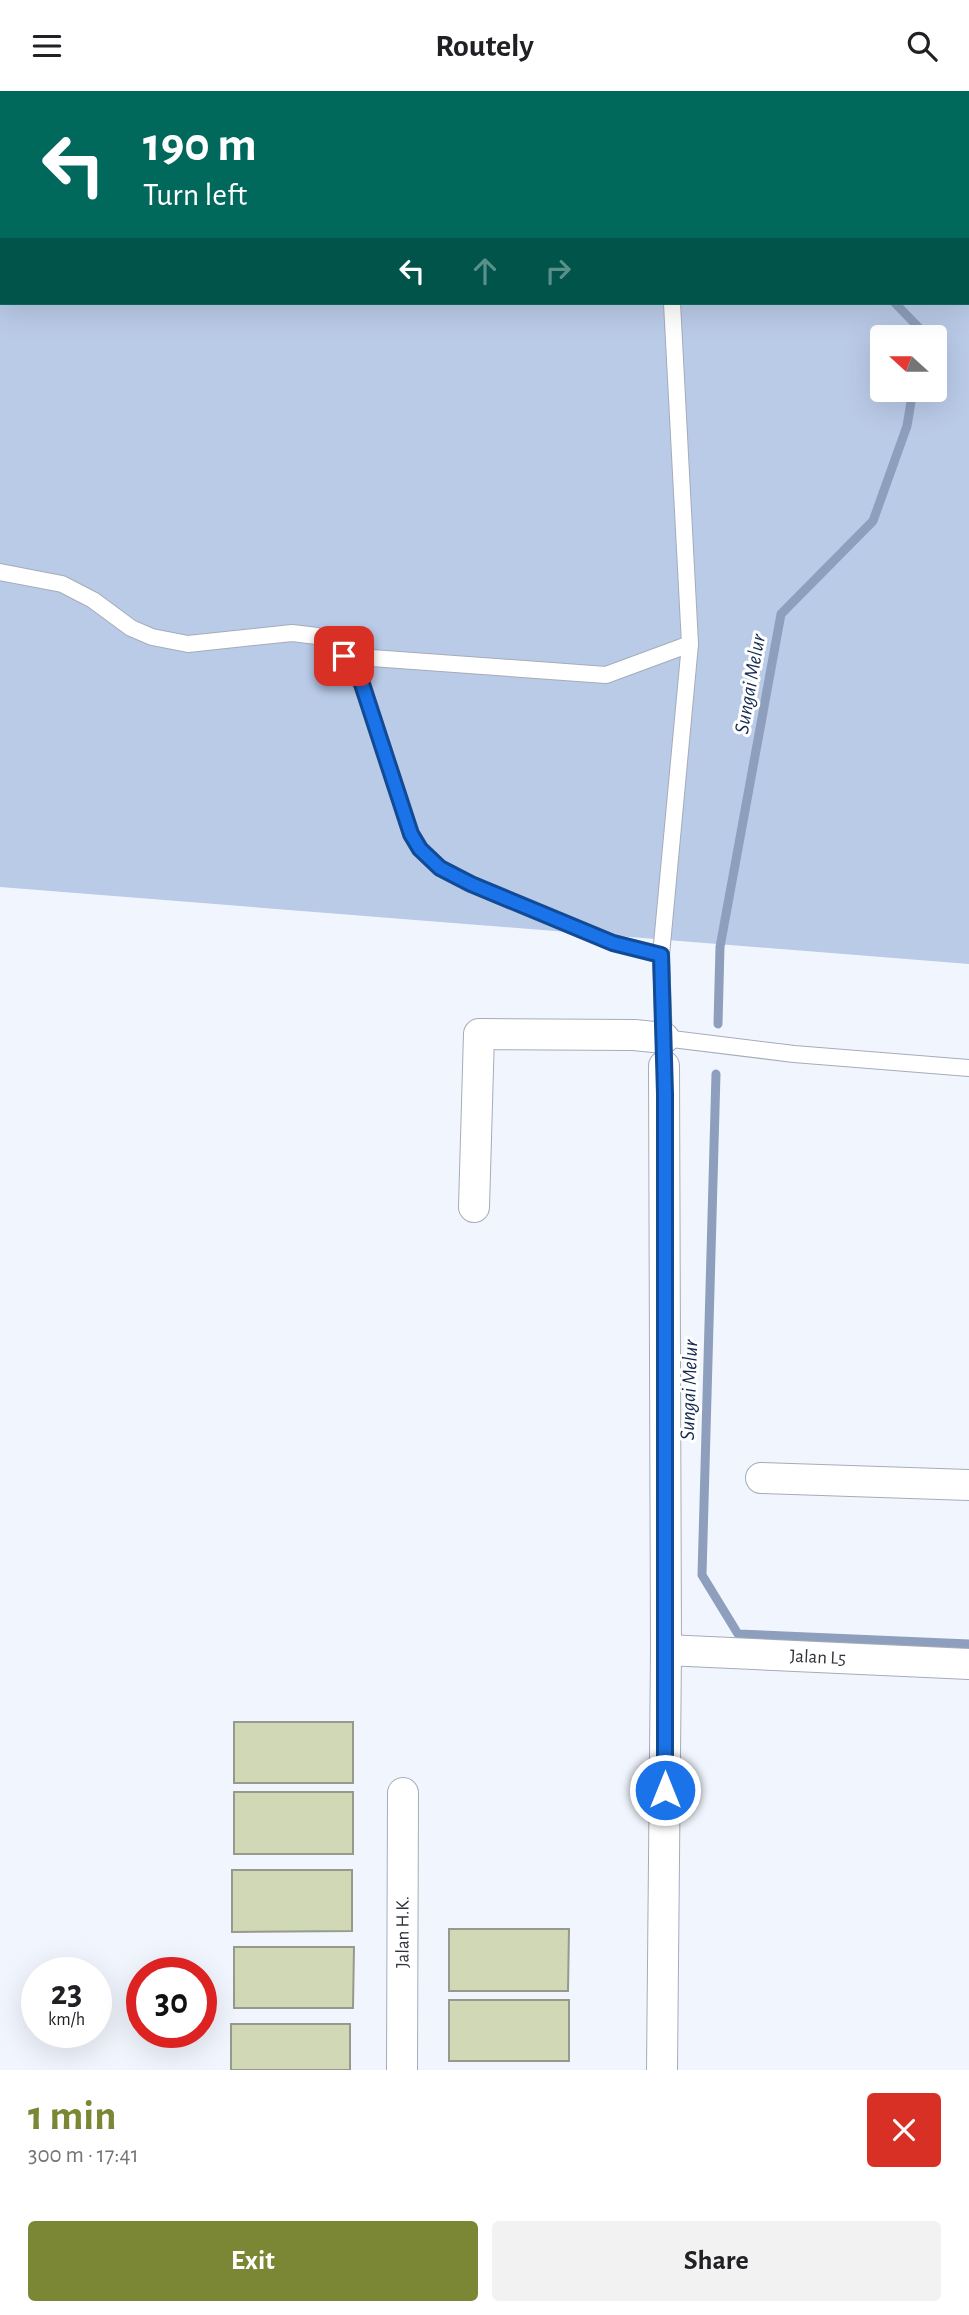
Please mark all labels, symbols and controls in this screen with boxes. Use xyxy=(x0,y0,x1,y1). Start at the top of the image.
icon: menu xyxy=(28,27,66,65)
icon: search xyxy=(903,27,941,65)
text: Routely xyxy=(435,30,534,62)
icon: left xyxy=(28,119,119,210)
text: 190 m xyxy=(143,121,257,170)
text: Turn left xyxy=(143,179,247,211)
icon: left xyxy=(393,252,431,290)
icon: ahead xyxy=(466,252,504,290)
icon: right xyxy=(539,252,577,290)
north arrow xyxy=(870,325,947,403)
map controls xyxy=(870,325,947,402)
pin xyxy=(314,626,374,686)
water label: Sungai Melur xyxy=(731,632,769,735)
icon: arrive xyxy=(325,637,363,675)
water label: Sungai Melur xyxy=(677,1338,701,1441)
street label: Jalan L5 xyxy=(789,1646,846,1668)
position arrow xyxy=(628,1753,702,1827)
street label: Jalan H.K. xyxy=(393,1896,412,1968)
speed limit sign: 30 xyxy=(126,1957,217,2048)
text: 23 xyxy=(51,1976,82,2011)
text: km/h xyxy=(48,2011,85,2029)
button: close xyxy=(867,2093,941,2167)
text: 1 min xyxy=(28,2095,117,2137)
text: 300 m · 17:41 xyxy=(28,2144,139,2167)
button: Exit xyxy=(28,2221,478,2301)
button: Share xyxy=(492,2221,941,2301)

